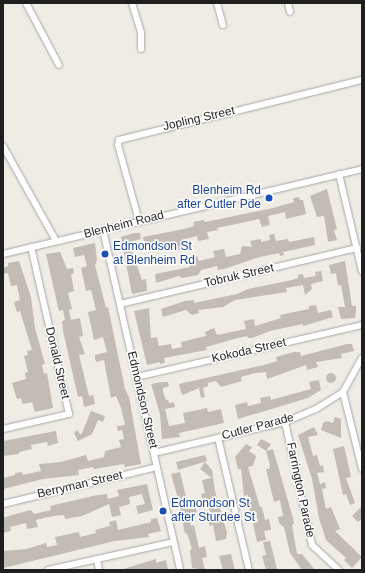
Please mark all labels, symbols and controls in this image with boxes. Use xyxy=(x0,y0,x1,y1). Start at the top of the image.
street label: Jopling Street xyxy=(162,104,236,134)
place label: Blenheim Rd after Cutler Pde xyxy=(177,184,261,212)
marker: Blenheim Rd after Cutler Pde xyxy=(264,193,274,203)
street label: Blenheim Road xyxy=(82,208,166,242)
place label: Edmondson St at Blenheim Rd xyxy=(113,240,195,268)
marker: Edmondson St at Blenheim Rd xyxy=(100,249,110,259)
street label: Tobruk Street xyxy=(203,261,275,291)
street label: Donald Street xyxy=(42,326,72,400)
street label: Kokoda Street xyxy=(210,335,288,367)
street label: Edmondson Street xyxy=(124,350,160,450)
street label: Cutler Parade xyxy=(220,410,296,444)
street label: Farrington Parade xyxy=(283,441,317,539)
street label: Berryman Street xyxy=(36,468,124,502)
place label: Edmondson St after Sturdee St xyxy=(171,497,255,525)
marker: Edmondson St after Sturdee St xyxy=(158,506,168,516)

